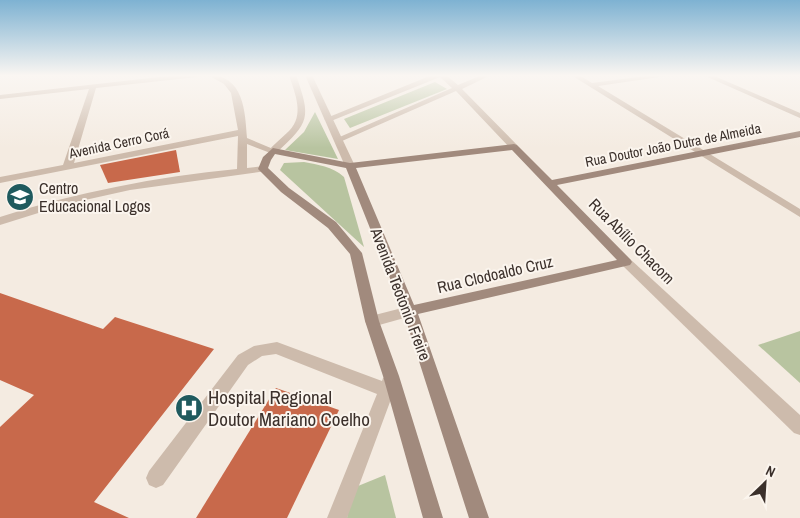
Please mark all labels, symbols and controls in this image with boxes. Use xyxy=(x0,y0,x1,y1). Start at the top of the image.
street label: Rua Doutor João Dutra de Almeida xyxy=(584,119,763,171)
street label: Avenida Cerro Corá xyxy=(66,123,171,163)
place label: Centro Educacional Logos xyxy=(39,177,151,217)
school or university icon: Centro Educacional Logos xyxy=(5,182,35,212)
street label: Rua Abílio Chacom xyxy=(584,193,680,289)
street label: Avenida Teotonio Freire xyxy=(365,224,436,363)
street label: Rua Clodoaldo Cruz xyxy=(435,250,555,298)
place label: Hospital Regional Doutor Mariano Coelho xyxy=(208,384,370,432)
hospital icon: Hospital Regional Doutor Mariano Coelho xyxy=(174,393,204,423)
north arrow xyxy=(740,458,790,508)
text: N xyxy=(763,461,778,481)

